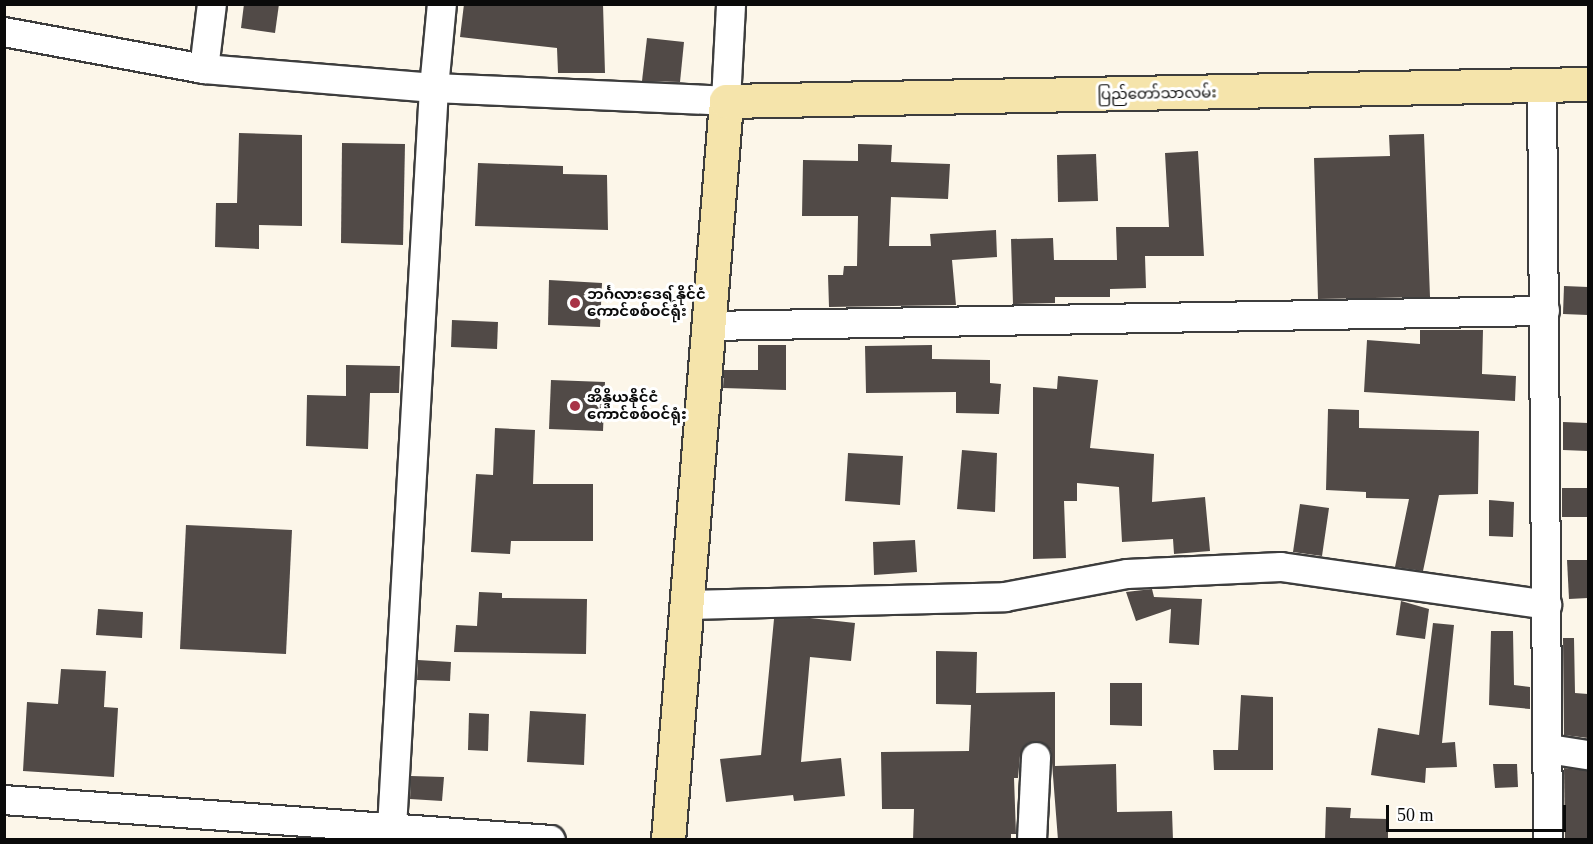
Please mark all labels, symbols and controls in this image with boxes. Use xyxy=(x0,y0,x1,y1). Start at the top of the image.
street label: ပြည်တော်သာလမ်း xyxy=(1097,84,1217,104)
place label: ဘင်္ဂလားဒေရှ့်နိုင်ငံ ကောင်စစ်ဝင်ရုံး xyxy=(587,285,706,320)
marker: ဘင်္ဂလားဒေရှ့်နိုင်ငံ ကောင်စစ်ဝင်ရုံး xyxy=(568,296,582,310)
place label: အိန္ဒိယနိုင်ငံ ကောင်စစ်ဝင်ရုံး xyxy=(587,388,687,423)
marker: အိန္ဒိယနိုင်ငံ ကောင်စစ်ဝင်ရုံး xyxy=(568,399,582,413)
scale bar xyxy=(1389,793,1569,831)
text: 50 m xyxy=(1397,805,1434,825)

